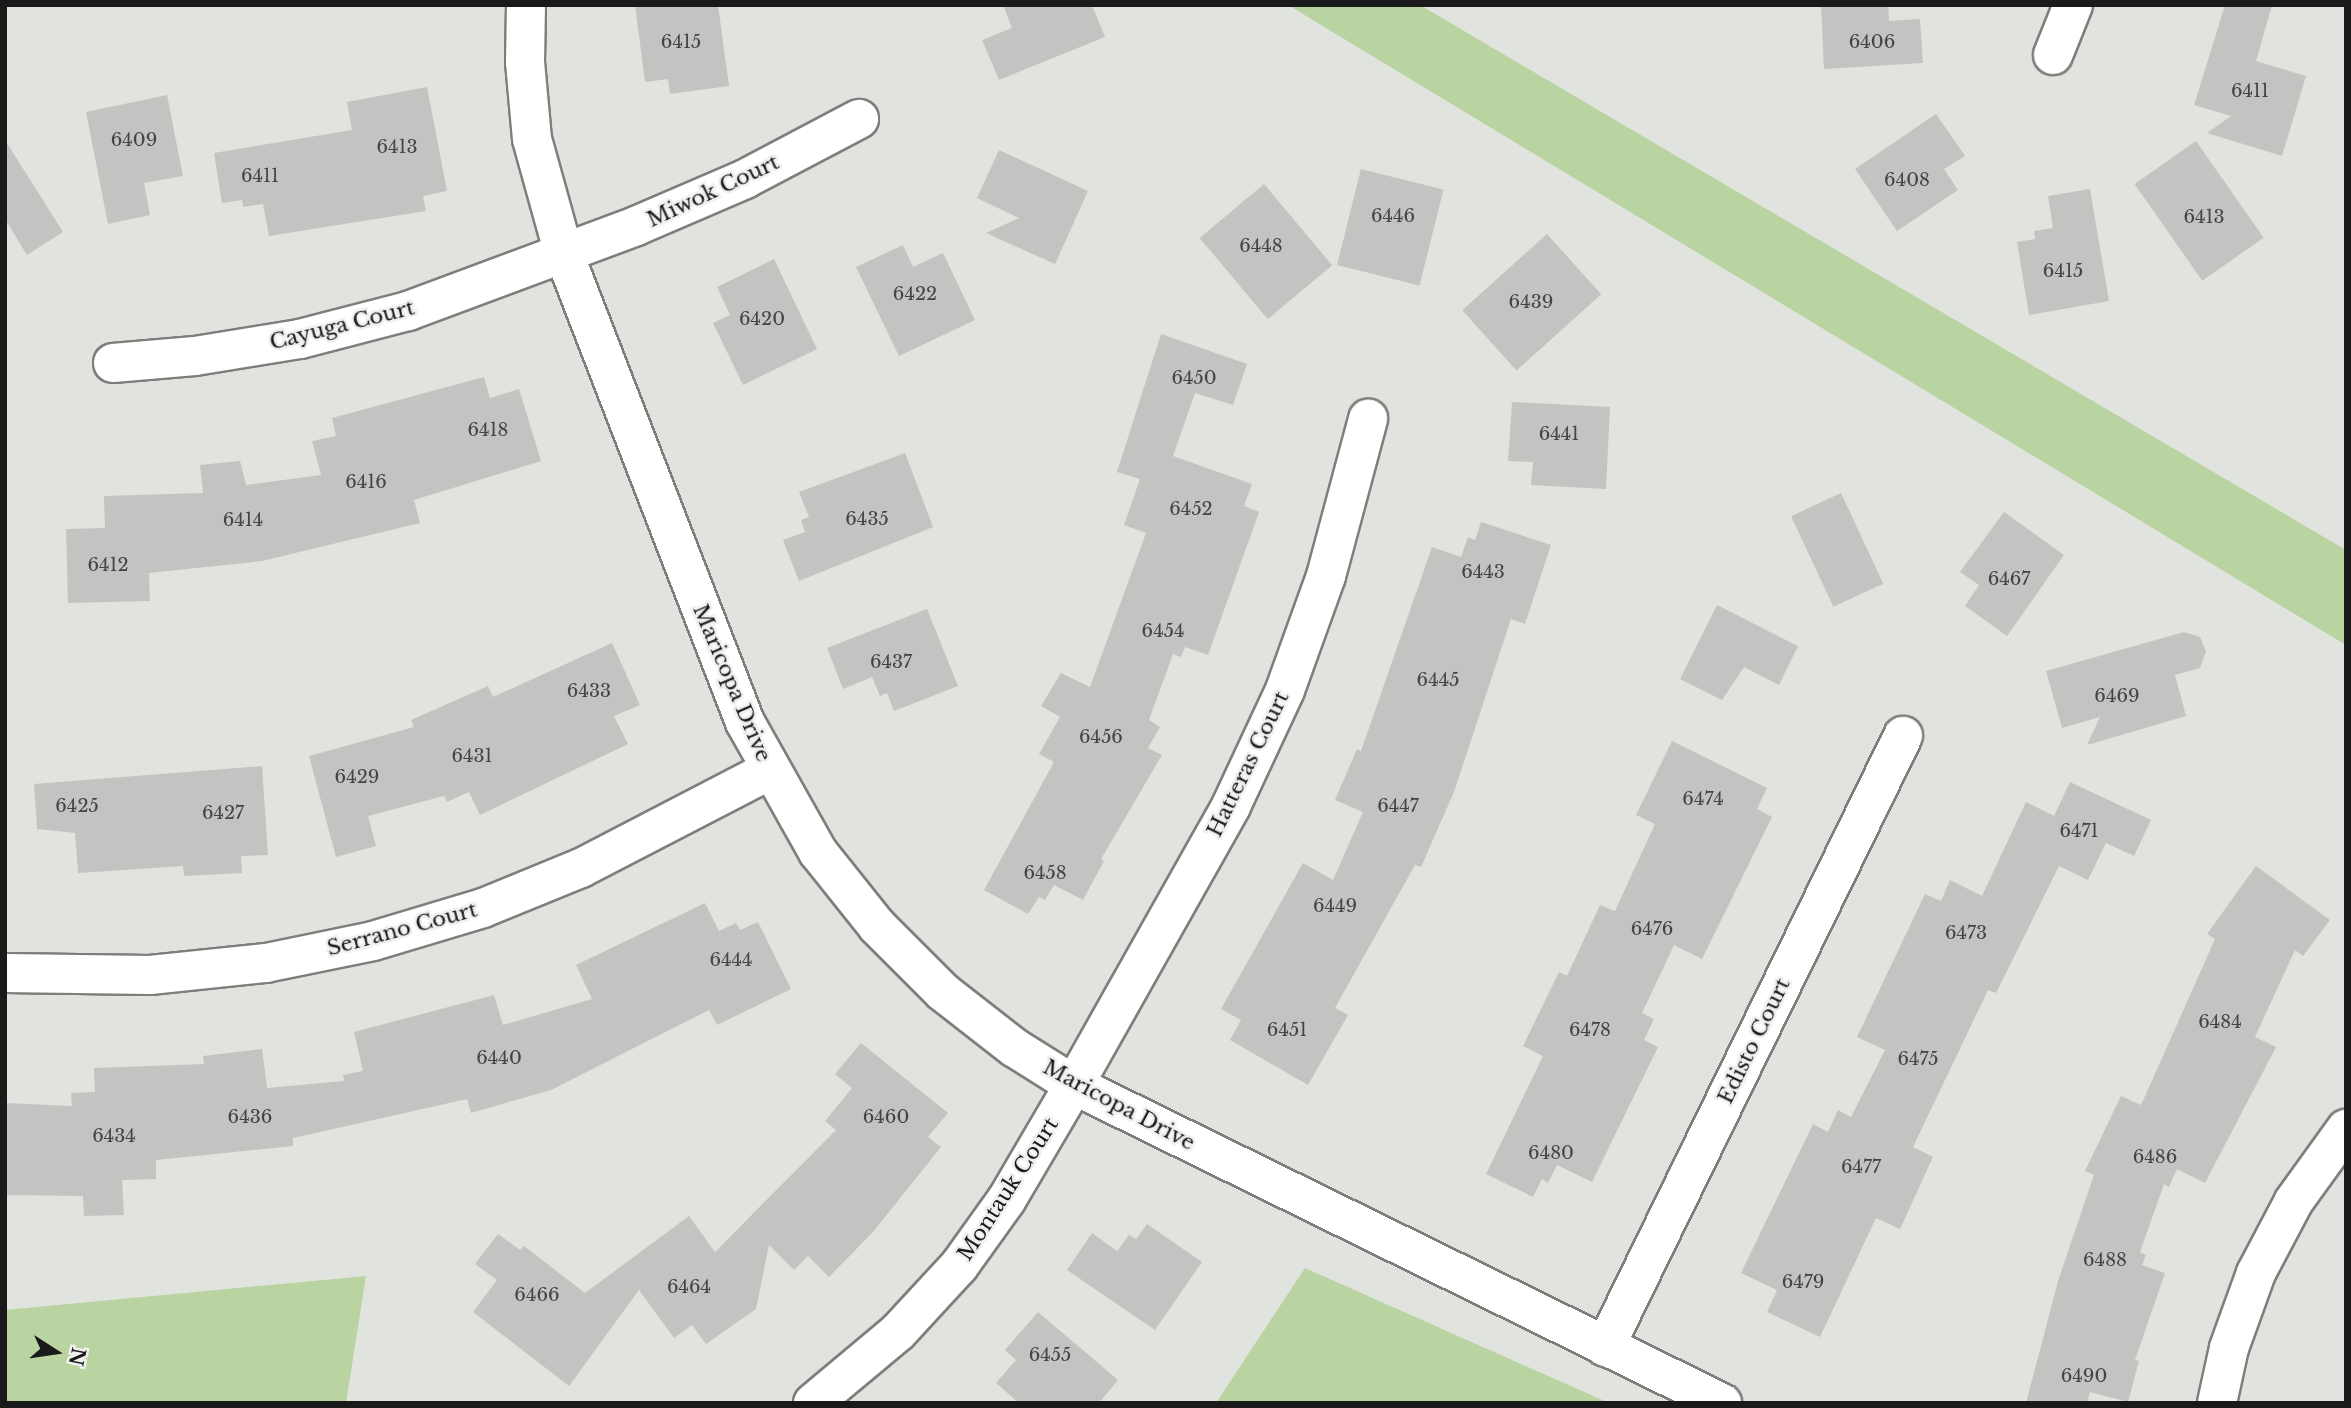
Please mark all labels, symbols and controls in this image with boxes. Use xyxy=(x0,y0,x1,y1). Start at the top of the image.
house number: 6415 xyxy=(661,31,701,53)
house number: 6406 xyxy=(1849,31,1895,53)
house number: 6411 xyxy=(2231,80,2269,102)
house number: 6409 xyxy=(111,129,157,151)
house number: 6413 xyxy=(376,136,418,158)
street label: Miwok Court xyxy=(643,149,783,233)
house number: 6411 xyxy=(241,165,279,187)
house number: 6408 xyxy=(1884,169,1930,191)
house number: 6446 xyxy=(1371,205,1415,227)
house number: 6413 xyxy=(2183,206,2225,228)
house number: 6448 xyxy=(1239,235,1283,257)
house number: 6415 xyxy=(2043,260,2083,282)
house number: 6422 xyxy=(893,283,937,305)
house number: 6439 xyxy=(1509,291,1553,313)
street label: Cayuga Court xyxy=(267,295,417,355)
house number: 6420 xyxy=(739,308,785,330)
house number: 6450 xyxy=(1171,367,1217,389)
house number: 6418 xyxy=(467,419,509,441)
house number: 6441 xyxy=(1539,423,1579,445)
house number: 6416 xyxy=(345,471,387,493)
house number: 6452 xyxy=(1169,498,1213,520)
house number: 6435 xyxy=(845,508,889,530)
house number: 6414 xyxy=(223,509,263,531)
house number: 6412 xyxy=(87,554,129,576)
house number: 6443 xyxy=(1461,561,1505,583)
house number: 6467 xyxy=(1988,568,2030,590)
street label: Maricopa Drive xyxy=(687,600,777,766)
house number: 6454 xyxy=(1142,620,1184,642)
house number: 6437 xyxy=(870,651,912,673)
house number: 6445 xyxy=(1417,669,1459,691)
house number: 6433 xyxy=(567,680,611,702)
house number: 6469 xyxy=(2094,685,2140,707)
street label: Hatteras Court xyxy=(1202,687,1294,841)
house number: 6456 xyxy=(1079,726,1123,748)
house number: 6431 xyxy=(451,745,493,767)
house number: 6429 xyxy=(335,766,379,788)
house number: 6474 xyxy=(1682,788,1724,810)
house number: 6425 xyxy=(55,795,99,817)
house number: 6447 xyxy=(1377,795,1419,817)
house number: 6427 xyxy=(202,802,244,824)
house number: 6471 xyxy=(2059,820,2099,842)
house number: 6458 xyxy=(1023,862,1067,884)
house number: 6449 xyxy=(1313,895,1357,917)
street label: Serrano Court xyxy=(324,897,480,961)
house number: 6476 xyxy=(1631,918,1673,940)
house number: 6473 xyxy=(1945,922,1987,944)
house number: 6444 xyxy=(709,949,753,971)
street label: Edisto Court xyxy=(1713,974,1795,1108)
house number: 6484 xyxy=(2198,1011,2242,1033)
house number: 6451 xyxy=(1267,1019,1307,1041)
house number: 6478 xyxy=(1569,1019,1611,1041)
house number: 6440 xyxy=(476,1047,522,1069)
house number: 6475 xyxy=(1897,1048,1939,1070)
street label: Maricopa Drive xyxy=(1039,1054,1199,1156)
house number: 6436 xyxy=(228,1106,272,1128)
house number: 6460 xyxy=(863,1106,909,1128)
street label: Montauk Court xyxy=(952,1113,1064,1265)
house number: 6434 xyxy=(92,1125,136,1147)
house number: 6480 xyxy=(1528,1142,1574,1164)
house number: 6486 xyxy=(2133,1146,2177,1168)
house number: 6477 xyxy=(1841,1156,1881,1178)
house number: 6488 xyxy=(2083,1249,2127,1271)
house number: 6479 xyxy=(1782,1271,1824,1293)
house number: 6464 xyxy=(667,1276,711,1298)
house number: 6466 xyxy=(514,1284,560,1306)
north arrow xyxy=(21,1317,91,1387)
house number: 6455 xyxy=(1029,1344,1071,1366)
text: N xyxy=(64,1345,90,1368)
house number: 6490 xyxy=(2061,1365,2107,1387)

